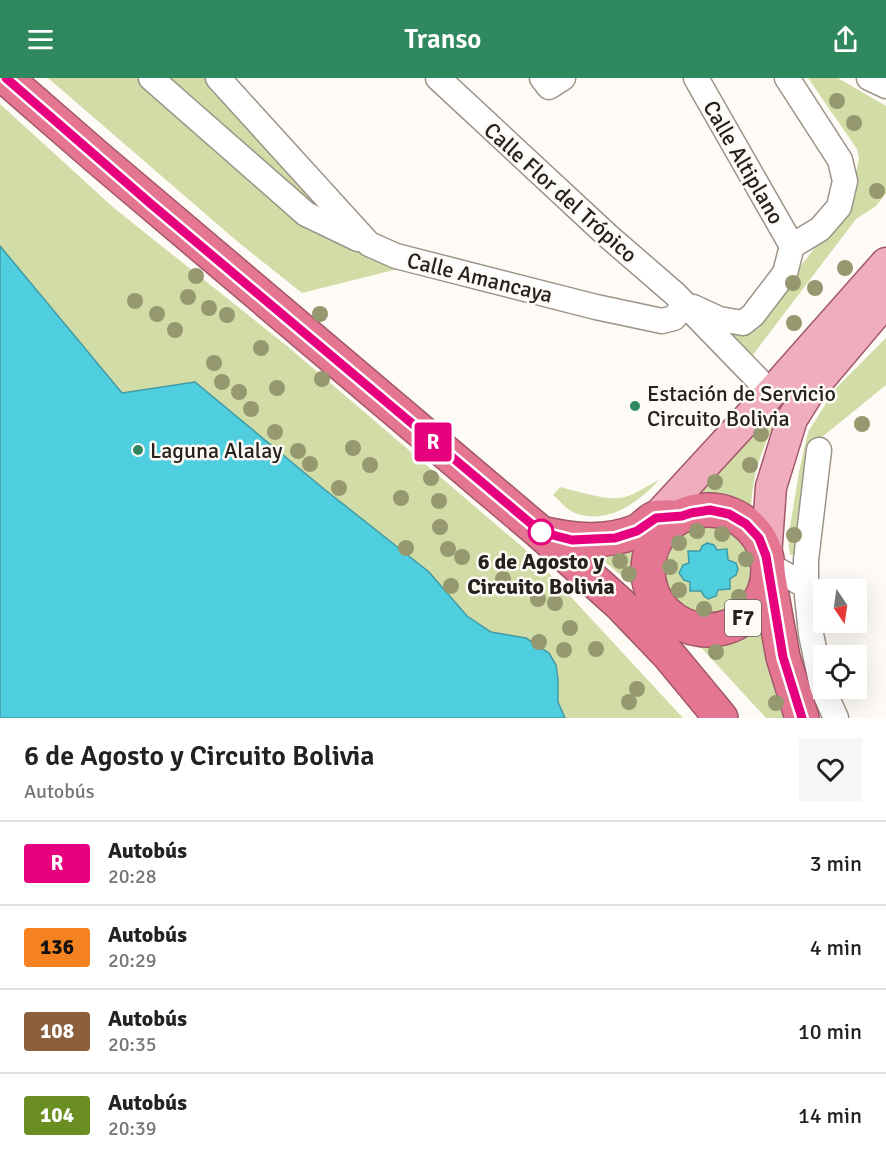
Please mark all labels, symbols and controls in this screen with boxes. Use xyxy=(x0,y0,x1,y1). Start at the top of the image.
icon: menu xyxy=(24,23,57,56)
text: Transo xyxy=(405,23,481,56)
icon: share xyxy=(829,23,862,56)
street label: Calle Altiplano xyxy=(697,96,790,229)
street label: Calle Flor del Trópico xyxy=(478,116,643,268)
street label: Calle Amancaya xyxy=(404,246,556,309)
place label: Estación de Servicio Circuito Bolivia xyxy=(647,380,836,432)
marker: Estación de Servicio Circuito Bolivia xyxy=(628,399,642,413)
line badge: R xyxy=(414,422,452,462)
text: R xyxy=(427,429,439,455)
place label: Laguna Alalay xyxy=(150,437,283,464)
marker: Laguna Alalay xyxy=(131,443,145,457)
marker: 6 de Agosto y Circuito Bolivia xyxy=(528,519,554,545)
place label: 6 de Agosto y Circuito Bolivia xyxy=(467,548,615,600)
north arrow xyxy=(813,579,867,633)
map controls xyxy=(813,579,867,699)
road number: F7 xyxy=(725,600,761,636)
button: locate xyxy=(813,645,867,699)
button: heart xyxy=(799,738,862,801)
text: 6 de Agosto y Circuito Bolivia xyxy=(24,739,375,773)
text: Autobús xyxy=(24,779,94,804)
text: Autobús xyxy=(108,837,187,864)
text: R xyxy=(51,850,63,876)
text: 3 min xyxy=(810,850,862,877)
text: 20:28 xyxy=(108,864,157,889)
text: Autobús xyxy=(108,921,187,948)
text: 136 xyxy=(40,934,74,960)
text: 4 min xyxy=(810,934,862,961)
text: 20:29 xyxy=(108,948,157,973)
text: Autobús xyxy=(108,1005,187,1032)
text: 108 xyxy=(40,1018,74,1044)
text: 10 min xyxy=(798,1018,862,1045)
text: 20:35 xyxy=(108,1032,157,1057)
text: Autobús xyxy=(108,1089,187,1116)
text: 104 xyxy=(40,1102,74,1128)
text: 14 min xyxy=(798,1102,862,1129)
text: 20:39 xyxy=(108,1116,157,1141)

